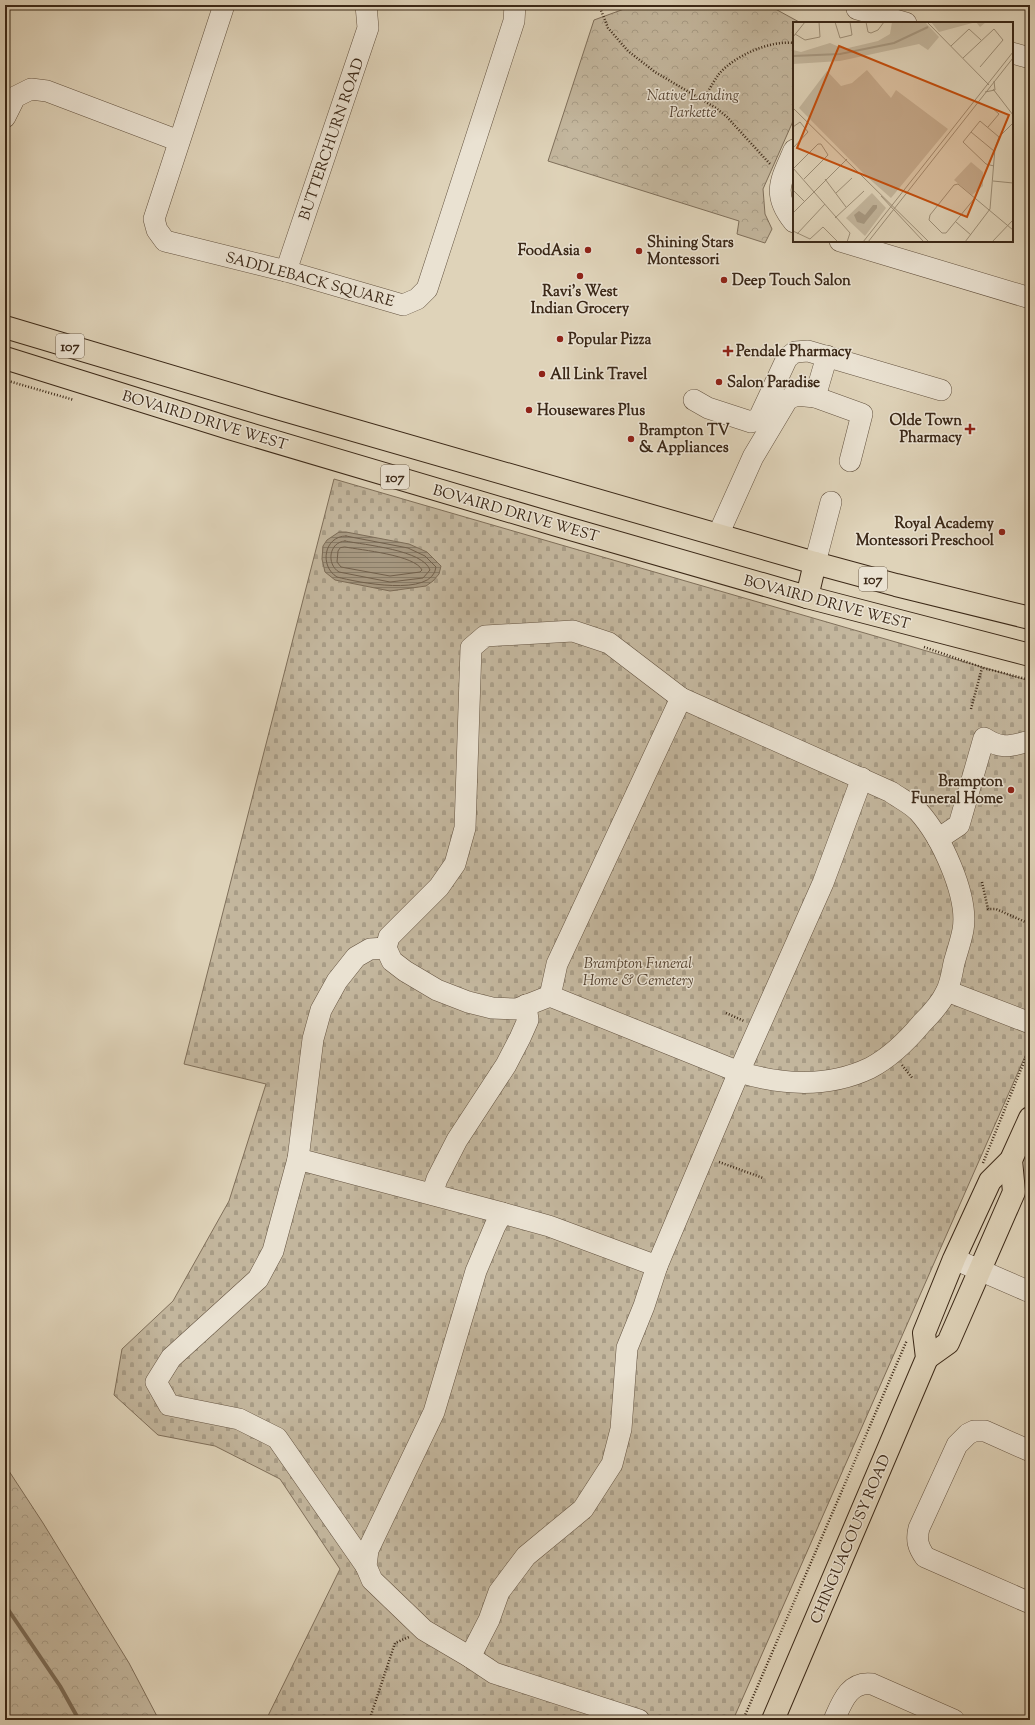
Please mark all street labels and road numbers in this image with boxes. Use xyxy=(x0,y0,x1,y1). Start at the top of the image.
street label: BUTTERCHURN ROAD xyxy=(295,55,370,224)
street label: SADDLEBACK SQUARE xyxy=(223,248,396,313)
road number: 107 xyxy=(56,334,84,358)
street label: BOVAIRD DRIVE WEST xyxy=(119,386,290,457)
road number: 107 xyxy=(381,465,409,489)
street label: BOVAIRD DRIVE WEST xyxy=(430,481,602,548)
road number: 107 xyxy=(859,567,887,591)
street label: BOVAIRD DRIVE WEST xyxy=(741,571,913,636)
street label: CHINGUACOUSY ROAD xyxy=(806,1452,897,1628)

